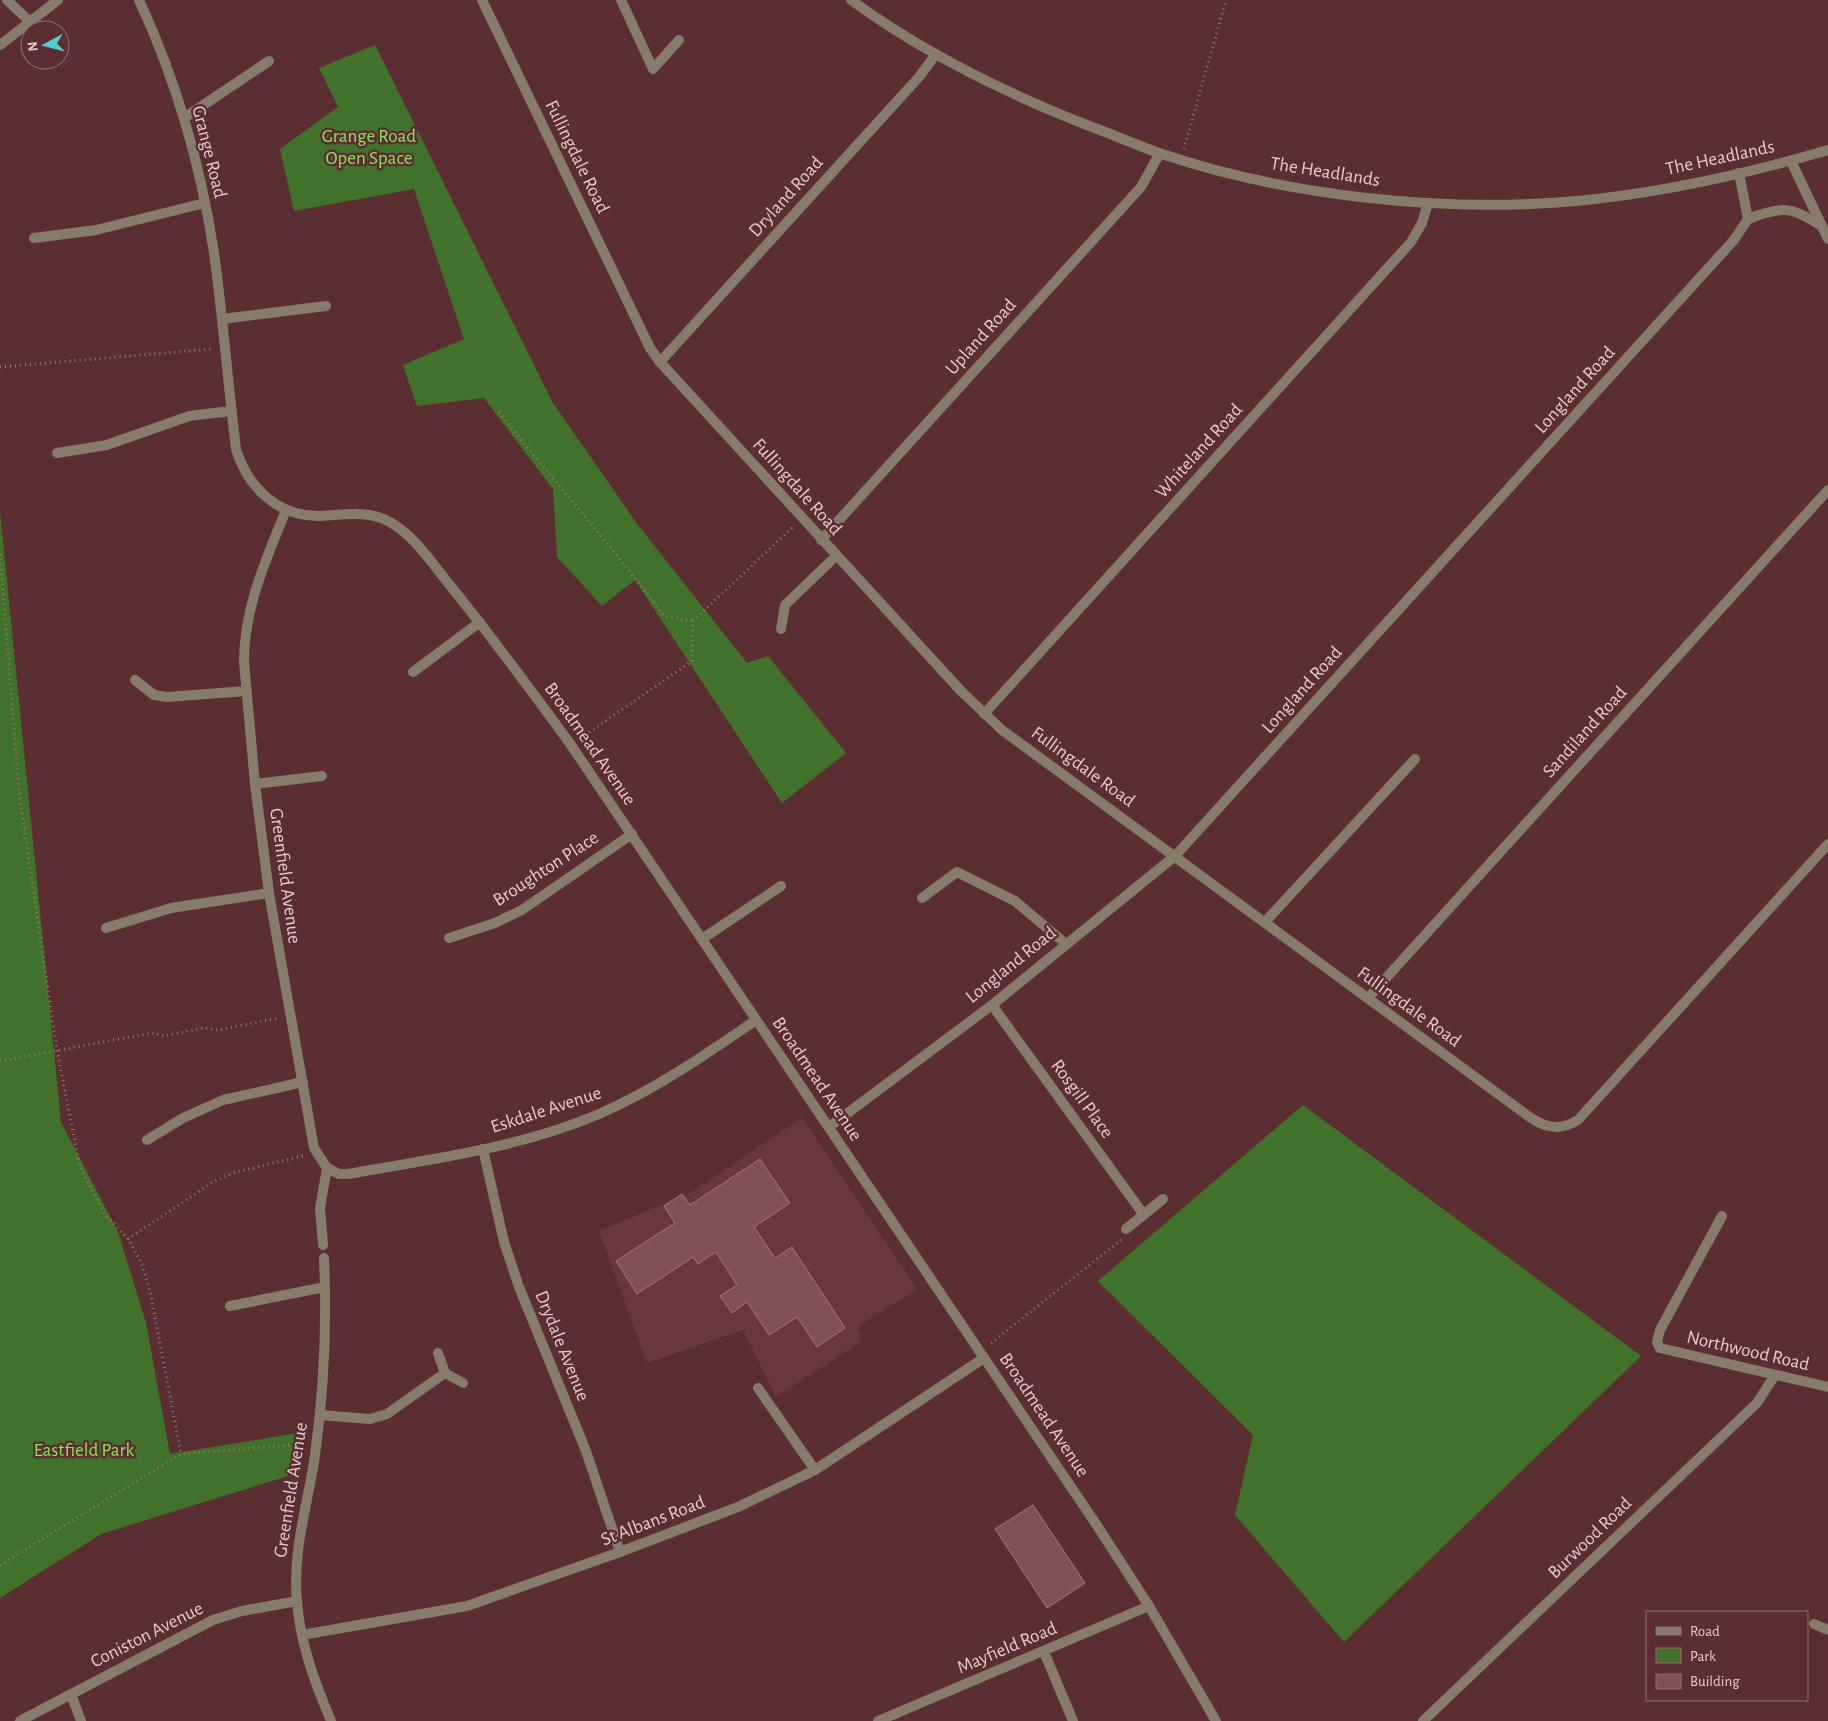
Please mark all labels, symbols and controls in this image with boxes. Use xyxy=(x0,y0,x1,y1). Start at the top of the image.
north arrow xyxy=(20,20,70,70)
text: N xyxy=(26,41,41,52)
street label: Fullingdale Road xyxy=(541,98,613,217)
street label: Grange Road xyxy=(188,104,230,200)
park label: Grange Road Open Space xyxy=(322,127,416,168)
street label: The Headlands xyxy=(1664,137,1776,179)
street label: Dryland Road xyxy=(745,153,827,241)
street label: The Headlands xyxy=(1269,154,1381,190)
street label: Upland Road xyxy=(942,295,1020,379)
street label: Longland Road xyxy=(1531,343,1619,437)
street label: Whiteland Road xyxy=(1152,400,1246,502)
street label: Fullingdale Road xyxy=(749,435,845,539)
street label: Longland Road xyxy=(1258,643,1346,737)
street label: Broadmead Avenue xyxy=(541,679,639,809)
street label: Sandiland Road xyxy=(1539,683,1631,781)
street label: Fullingdale Road xyxy=(1028,723,1138,811)
street label: Greenfield Avenue xyxy=(266,807,304,945)
street label: Broughton Place xyxy=(490,828,602,910)
street label: Longland Road xyxy=(962,923,1060,1007)
street label: Fullingdale Road xyxy=(1354,963,1464,1051)
street label: Broadmead Avenue xyxy=(769,1014,865,1144)
street label: Rosgill Place xyxy=(1047,1056,1117,1142)
street label: Eskdale Avenue xyxy=(488,1083,604,1137)
street label: Drydale Avenue xyxy=(531,1288,593,1404)
street label: Northwood Road xyxy=(1685,1328,1811,1374)
street label: Broadmead Avenue xyxy=(996,1350,1092,1480)
street label: Greenfield Avenue xyxy=(271,1421,311,1559)
park label: Eastfield Park xyxy=(34,1441,135,1460)
street label: St Albans Road xyxy=(598,1492,708,1550)
street label: Burwood Road xyxy=(1545,1494,1636,1582)
street label: Coniston Avenue xyxy=(88,1599,206,1671)
legend xyxy=(1646,1611,1808,1701)
street label: Mayfield Road xyxy=(954,1618,1060,1677)
text: Road xyxy=(1690,1624,1720,1639)
text: Park xyxy=(1690,1649,1716,1664)
text: Building xyxy=(1690,1674,1740,1689)

